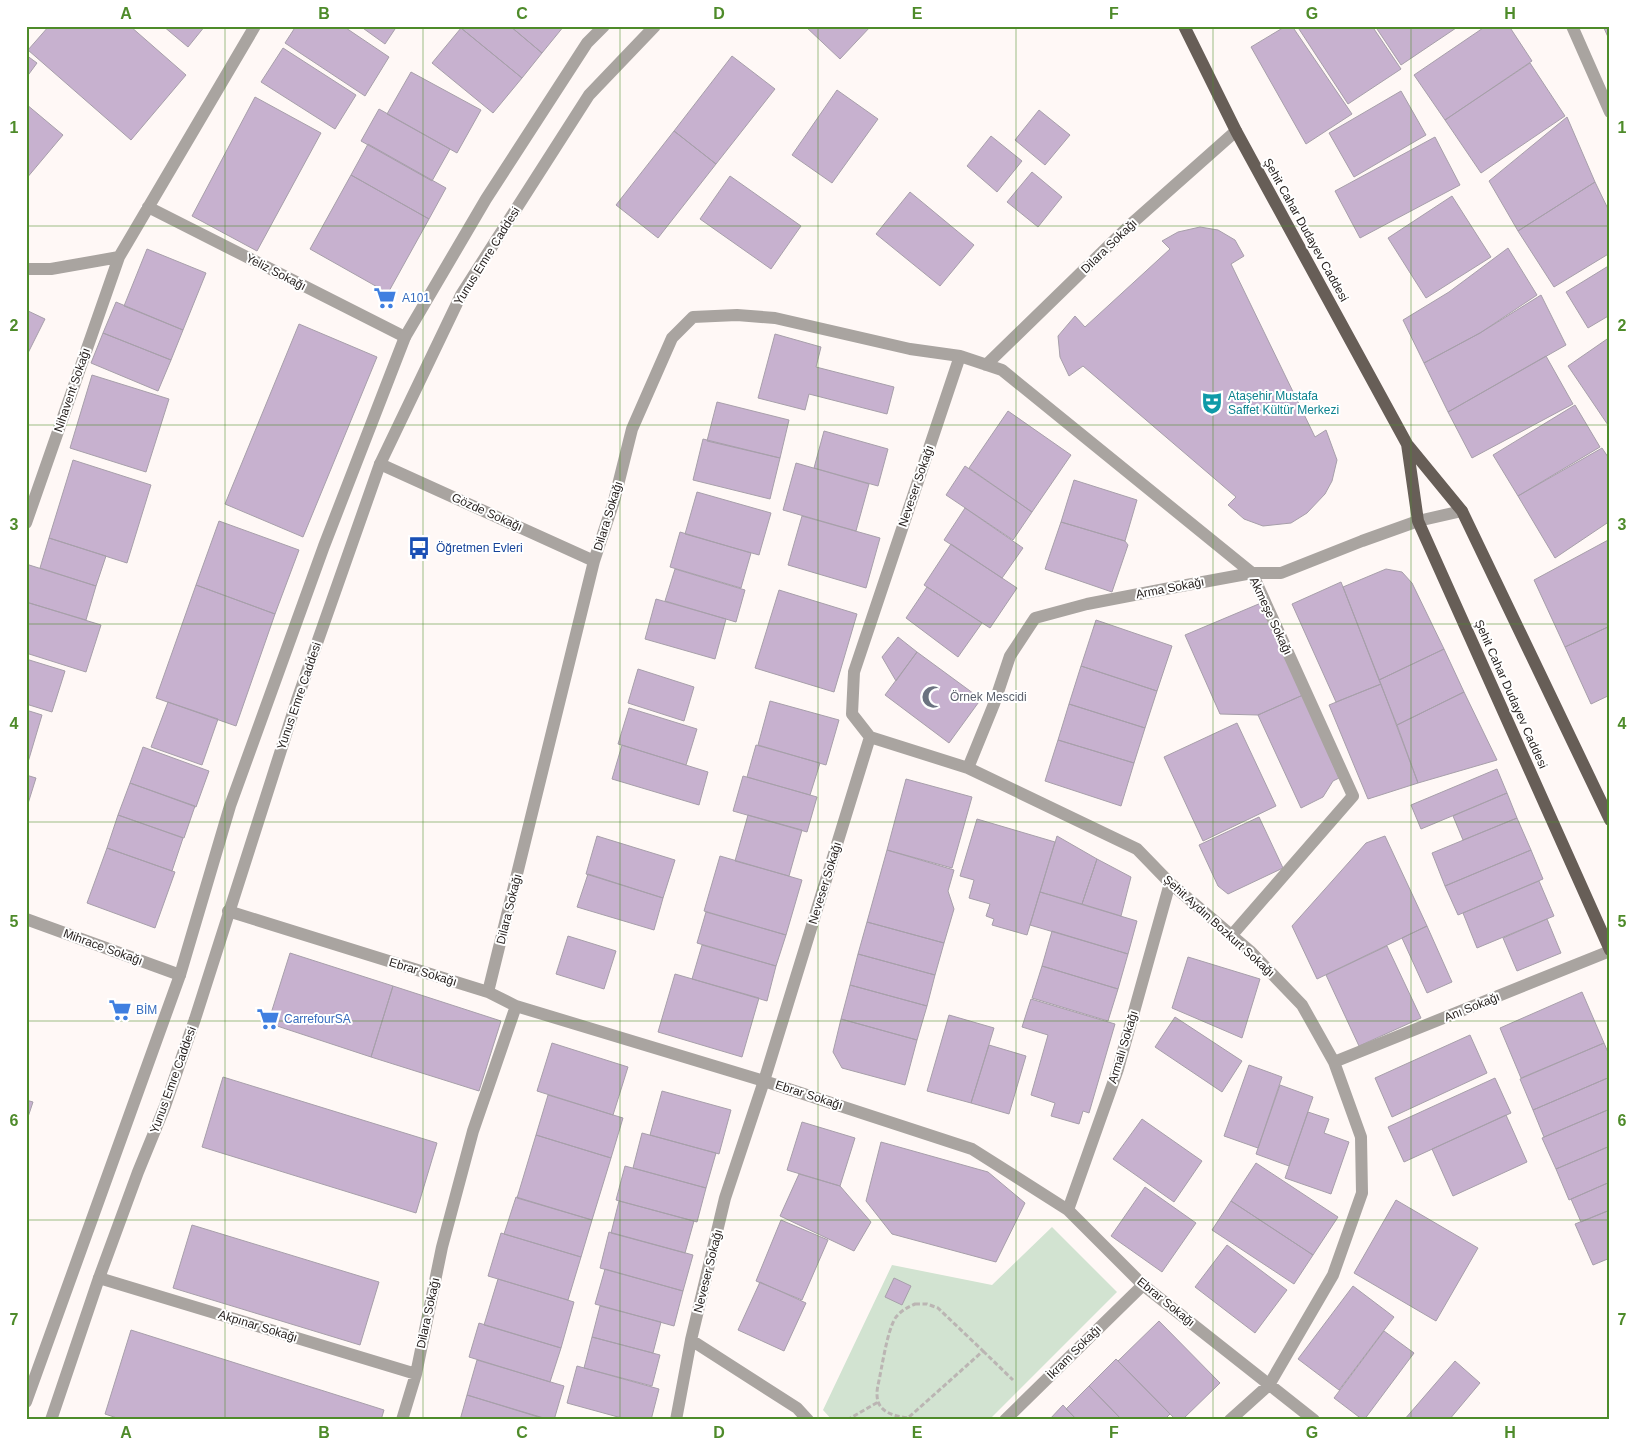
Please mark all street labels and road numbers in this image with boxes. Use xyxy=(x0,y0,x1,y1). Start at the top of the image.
street label: Şehit Cahar Dudayev Caddesi xyxy=(1261,156,1351,304)
street label: Yunus Emre Caddesi xyxy=(451,204,523,308)
street label: Dilara Sokağı xyxy=(1078,216,1140,276)
street label: Yeliz Sokağı xyxy=(244,251,308,293)
street label: Nihavent Sokağı xyxy=(51,346,93,434)
street label: Neveser Sokağı xyxy=(895,443,937,529)
street label: Dilara Sokağı xyxy=(591,480,625,552)
street label: Gözde Sokağı xyxy=(449,490,525,534)
street label: Arma Sokağı xyxy=(1135,575,1205,601)
street label: Akmeşe Sokağı xyxy=(1247,575,1295,657)
street label: Şehit Cahar Dudayev Caddesi xyxy=(1472,617,1550,771)
street label: Yunus Emre Caddesi xyxy=(274,640,324,752)
street label: Neveser Sokağı xyxy=(806,840,844,926)
street label: Dilara Sokağı xyxy=(493,872,525,946)
street label: Şehit Aydın Bozkurt Sokağı xyxy=(1160,872,1278,980)
street label: Mihrace Sokağı xyxy=(61,926,145,968)
street label: Ebrar Sokağı xyxy=(387,955,459,989)
street label: Anı Sokağı xyxy=(1442,990,1502,1024)
street label: Armalı Sokağı xyxy=(1105,1009,1141,1085)
street label: Yunus Emre Caddesi xyxy=(147,1025,199,1135)
street label: Ebrar Sokağı xyxy=(774,1078,844,1112)
street label: Neveser Sokağı xyxy=(691,1228,725,1314)
street label: Ebrar Sokağı xyxy=(1134,1275,1198,1329)
street label: Dilara Sokağı xyxy=(414,1276,442,1350)
street label: Akpınar Sokağı xyxy=(217,1307,299,1345)
street label: İkram Sokağı xyxy=(1044,1322,1104,1382)

